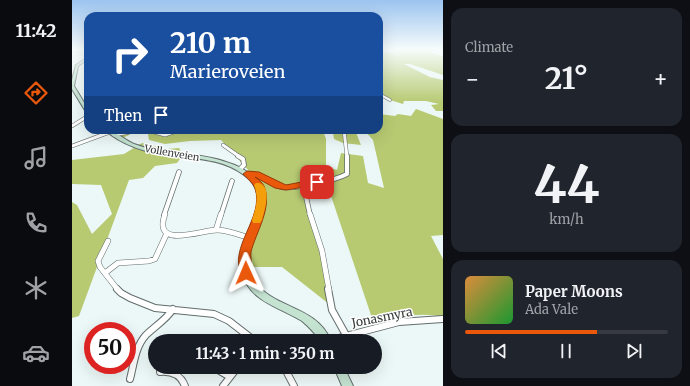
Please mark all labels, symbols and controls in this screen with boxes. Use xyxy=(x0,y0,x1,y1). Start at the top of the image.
text: 11:42 xyxy=(15,19,57,42)
text: 210 m xyxy=(170,25,251,61)
icon: right xyxy=(104,28,156,80)
text: Climate xyxy=(465,39,513,56)
text: 21° xyxy=(545,59,588,97)
text: Marieroveien xyxy=(170,60,285,83)
text: − xyxy=(465,65,480,93)
text: + xyxy=(653,65,668,93)
icon: directions xyxy=(22,79,50,107)
icon: arrive xyxy=(150,104,172,126)
text: Then xyxy=(104,106,142,125)
street label: Vollenveien xyxy=(143,142,201,164)
icon: music xyxy=(22,144,50,172)
text: 44 xyxy=(533,152,600,217)
pin xyxy=(300,165,334,199)
icon: arrive xyxy=(306,171,328,193)
icon: phone xyxy=(22,209,50,237)
text: km/h xyxy=(549,211,584,228)
position arrow xyxy=(225,252,267,294)
icon: climate xyxy=(22,274,50,302)
text: Paper Moons xyxy=(525,282,623,301)
text: Ada Vale xyxy=(525,301,578,318)
street label: Jonasmyra xyxy=(349,304,414,330)
speed limit sign: 50 xyxy=(84,322,136,374)
icon: car xyxy=(22,339,50,367)
icon: previous xyxy=(488,340,510,362)
icon: pause xyxy=(555,340,577,362)
icon: next xyxy=(623,340,645,362)
text: 11:43 · 1 min · 350 m xyxy=(196,344,334,363)

